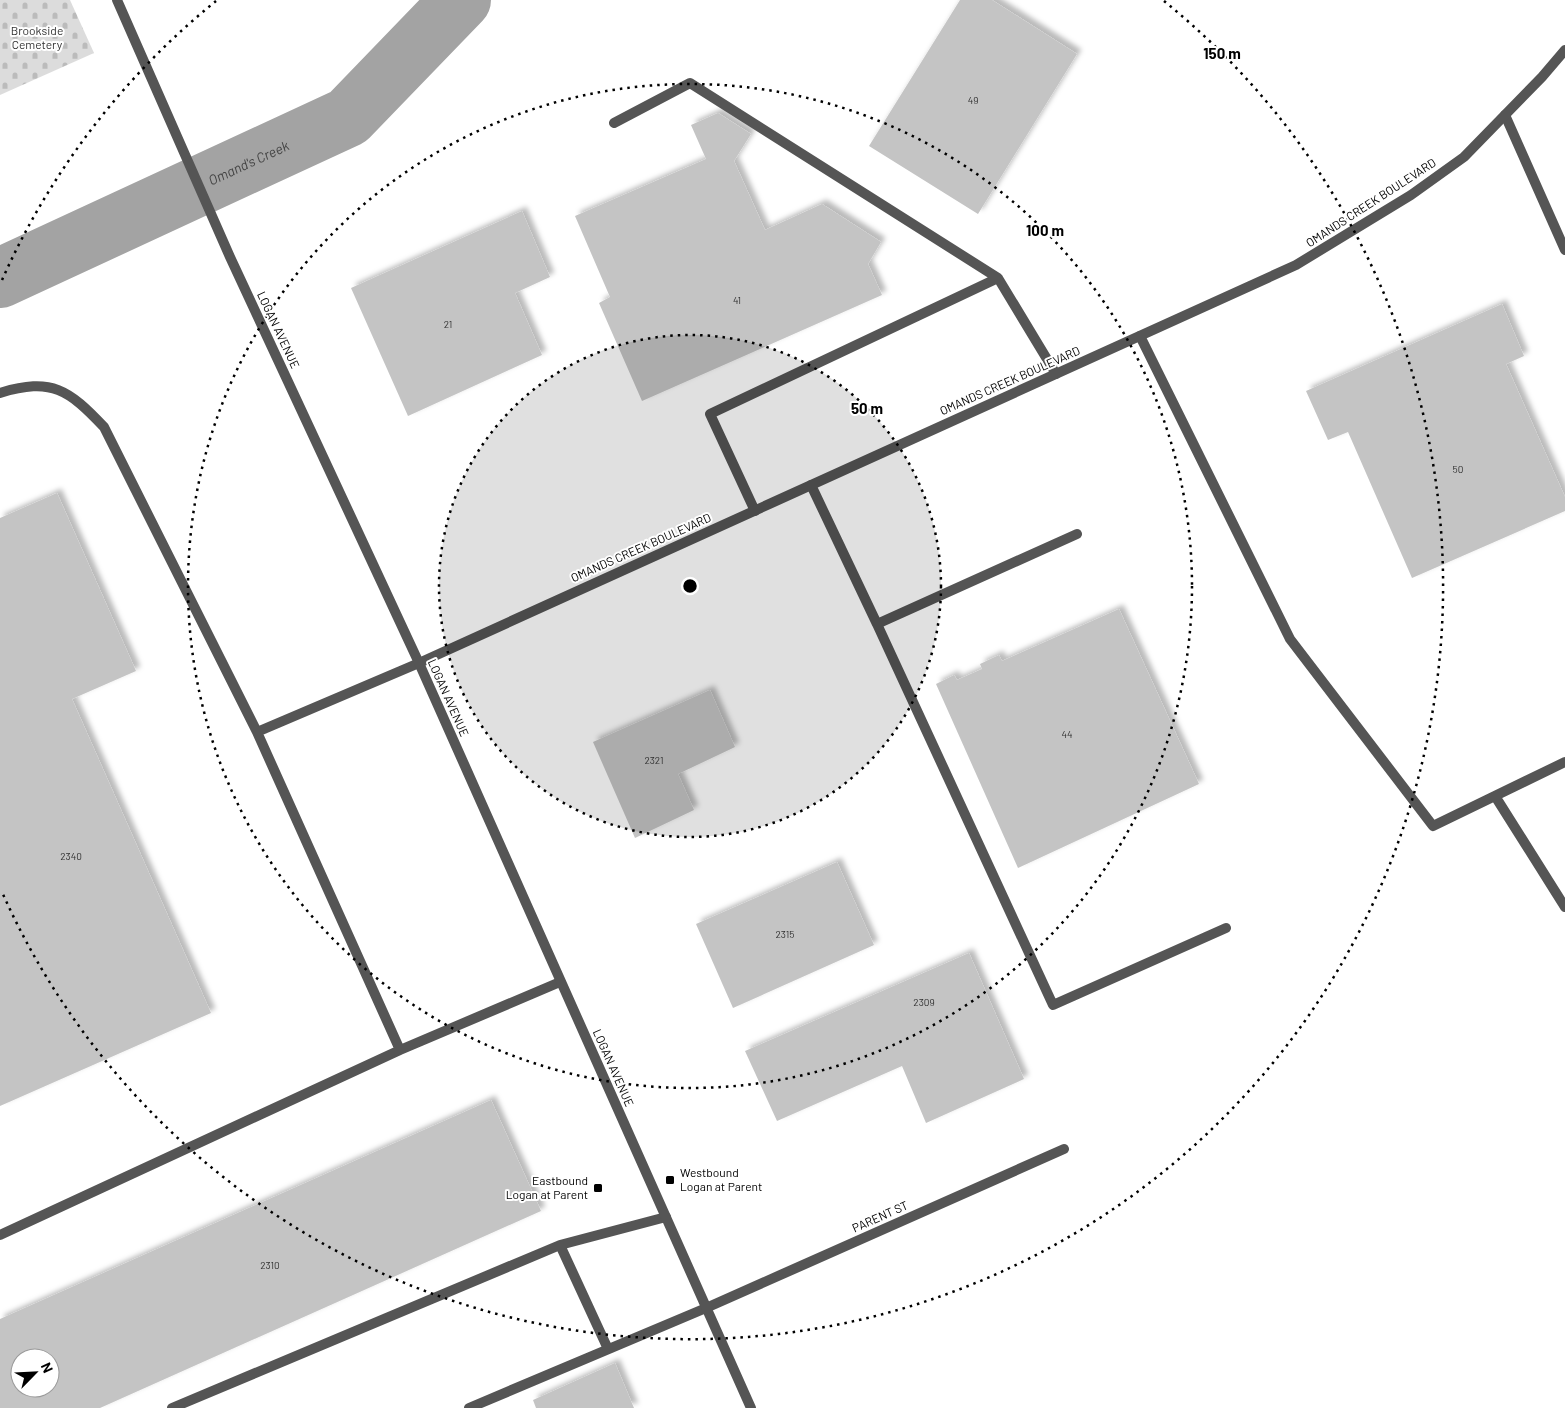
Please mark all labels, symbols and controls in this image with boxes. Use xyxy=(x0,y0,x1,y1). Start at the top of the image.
park label: Brookside Cemetery xyxy=(11,23,63,51)
text: 150 m xyxy=(1203,44,1241,62)
house number: 49 xyxy=(968,94,978,106)
water label: Omand's Creek xyxy=(205,136,292,188)
street label: OMANDS CREEK BOULEVARD xyxy=(1303,155,1438,249)
text: 100 m xyxy=(1026,221,1064,239)
street label: LOGAN AVENUE xyxy=(255,289,303,370)
house number: 41 xyxy=(733,294,741,306)
house number: 21 xyxy=(444,318,452,330)
street label: OMANDS CREEK BOULEVARD xyxy=(937,343,1082,417)
text: 50 m xyxy=(851,399,883,417)
house number: 50 xyxy=(1453,463,1463,475)
street label: OMANDS CREEK BOULEVARD xyxy=(568,510,713,584)
centre of rings xyxy=(681,577,699,595)
street label: LOGAN AVENUE xyxy=(426,657,472,739)
house number: 44 xyxy=(1061,728,1073,740)
house number: 2321 xyxy=(644,754,664,766)
house number: 2340 xyxy=(60,850,82,862)
house number: 2315 xyxy=(775,928,795,940)
house number: 2309 xyxy=(913,996,935,1008)
street label: LOGAN AVENUE xyxy=(591,1027,637,1109)
place label: Westbound Logan at Parent xyxy=(680,1165,762,1193)
place label: Eastbound Logan at Parent xyxy=(506,1173,588,1201)
marker: Westbound Logan at Parent xyxy=(664,1174,676,1186)
marker: Eastbound Logan at Parent xyxy=(592,1182,604,1194)
street label: PARENT ST xyxy=(850,1197,910,1235)
house number: 2310 xyxy=(260,1259,280,1271)
north arrow xyxy=(10,1348,60,1398)
text: N xyxy=(38,1360,57,1375)

